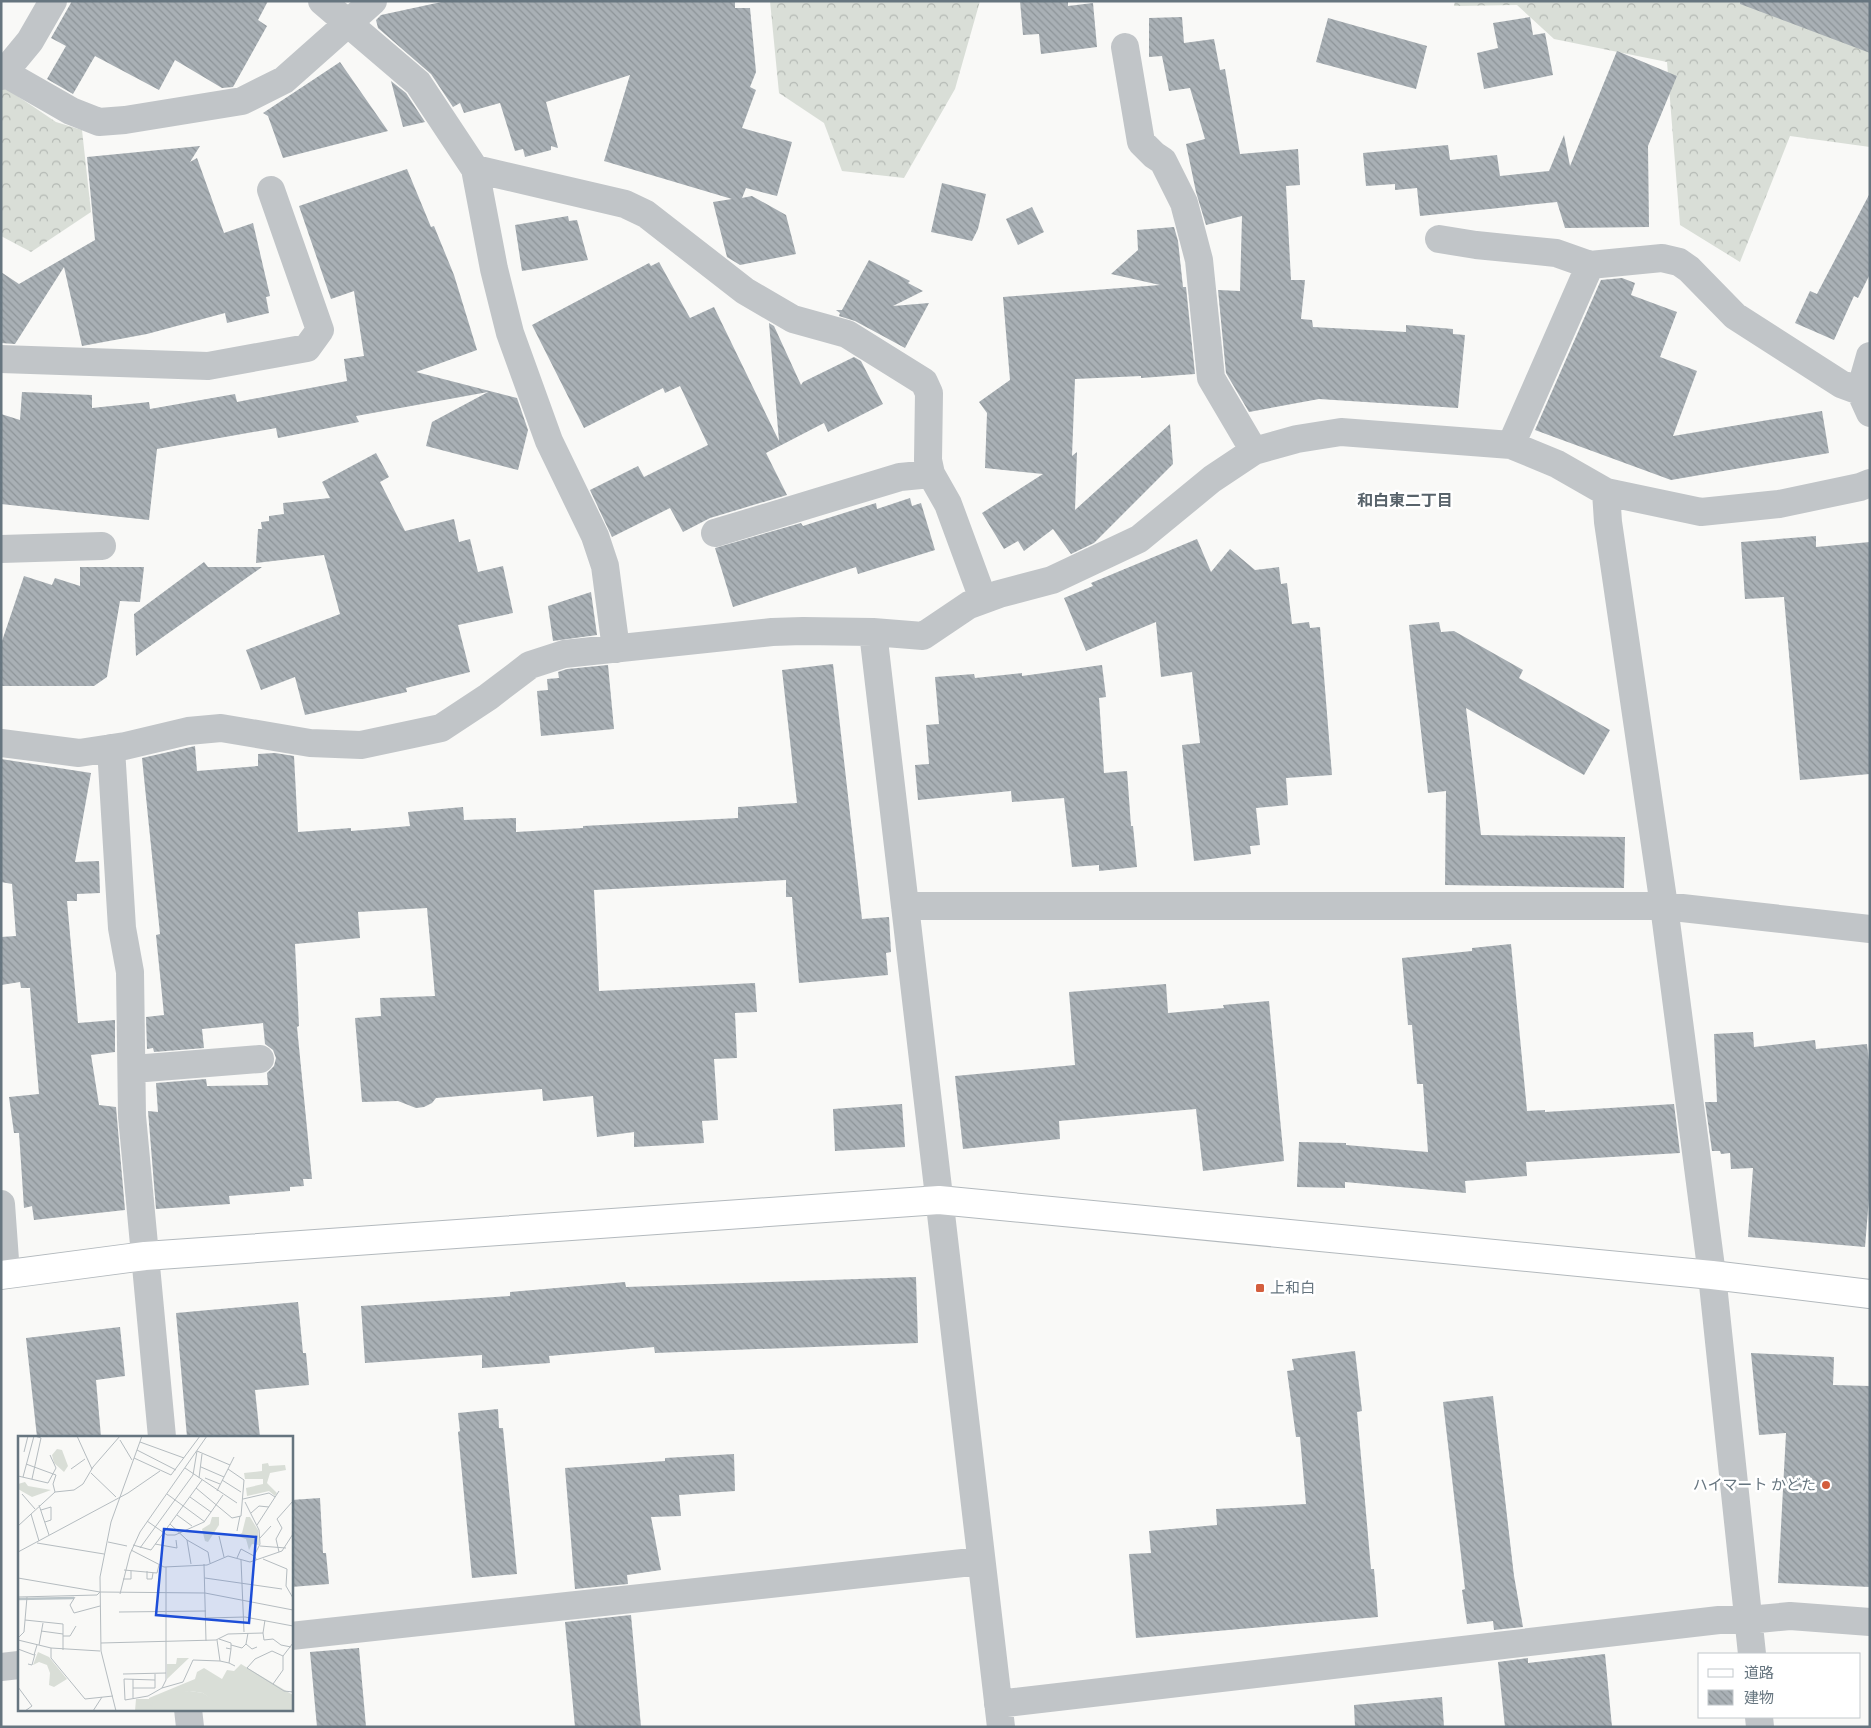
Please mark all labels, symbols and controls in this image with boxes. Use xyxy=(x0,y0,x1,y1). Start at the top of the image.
district label: 和白東二丁目 xyxy=(1357,491,1453,510)
place label: 上和白 xyxy=(1270,1279,1315,1297)
marker: 上和白 xyxy=(1254,1282,1266,1294)
inset map xyxy=(18,1436,292,1710)
place label: ハイマート かどた xyxy=(1693,1476,1816,1494)
marker: ハイマート かどた xyxy=(1820,1479,1832,1491)
legend xyxy=(1698,1653,1861,1718)
text: 道路 xyxy=(1744,1664,1774,1682)
text: 建物 xyxy=(1744,1689,1774,1707)

